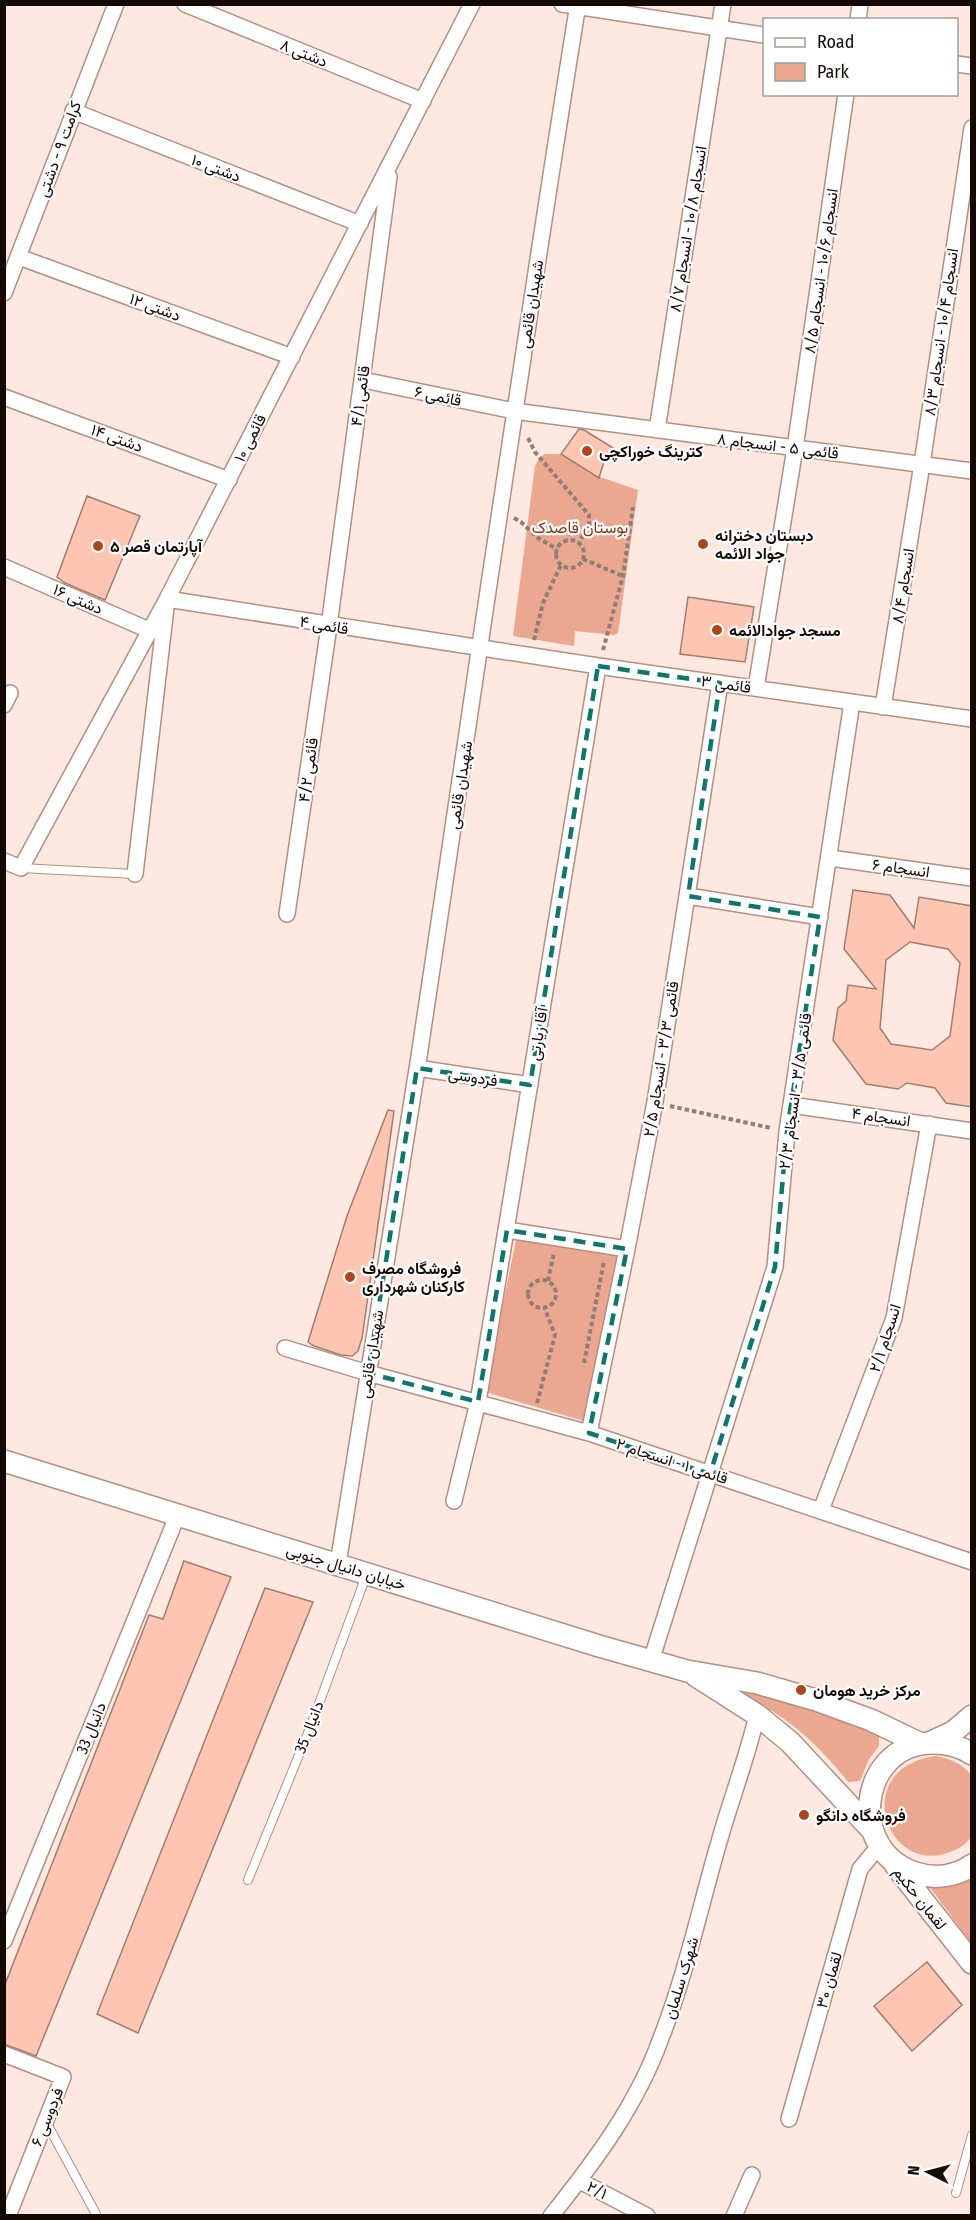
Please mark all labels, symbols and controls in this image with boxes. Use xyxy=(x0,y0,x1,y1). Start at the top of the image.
legend xyxy=(763,18,958,96)
text: Road xyxy=(817,31,854,53)
street label: دشتی ۸ xyxy=(277,35,331,72)
text: Park xyxy=(817,61,850,83)
street label: کرامت ۹ - دشتی xyxy=(33,98,86,200)
street label: انسجام ۱۰/۸ - انسجام ۸/۷ xyxy=(665,144,712,314)
street label: دشتی ۱۰ xyxy=(188,150,243,187)
street label: انسجام ۱۰/۶ - انسجام ۸/۵ xyxy=(800,187,843,355)
street label: انسجام ۱۰/۴ - انسجام ۸/۳ xyxy=(920,247,963,417)
street label: شهیدان قائمی xyxy=(515,258,548,350)
street label: دشتی ۱۲ xyxy=(126,289,183,326)
street label: قائمی ۴/۱ xyxy=(346,364,375,428)
street label: قائمی ۶ xyxy=(412,382,463,411)
street label: قائمی ۱۰ xyxy=(230,411,271,466)
street label: دشتی ۱۴ xyxy=(88,420,146,457)
street label: قائمی ۵ - انسجام ۸ xyxy=(716,429,840,464)
place label: کترینگ خوراکچی xyxy=(599,442,703,463)
marker: کترینگ خوراکچی xyxy=(580,444,594,458)
park label: بوستان قاصدک xyxy=(532,518,628,538)
place label: دبستان دخترانه جواد الائمه xyxy=(715,526,814,564)
place label: آپارتمان قصر ۵ xyxy=(110,537,204,558)
marker: دبستان دخترانه جواد الائمه xyxy=(696,537,710,551)
marker: آپارتمان قصر ۵ xyxy=(91,539,105,553)
street label: انسجام ۸/۴ xyxy=(888,547,919,625)
street label: دشتی ۱۶ xyxy=(50,580,106,619)
street label: قائمی ۴ xyxy=(298,612,350,639)
place label: مسجد جوادالائمه xyxy=(729,621,841,641)
marker: مسجد جوادالائمه xyxy=(710,623,724,637)
street label: قائمی ۳ xyxy=(700,671,752,698)
street label: قائمی ۴/۲ xyxy=(294,737,323,804)
street label: شهیدان قائمی xyxy=(444,739,477,831)
street label: انسجام ۶ xyxy=(871,855,931,882)
street label: قائمی ۳/۳ - انسجام ۲/۵ xyxy=(639,980,684,1138)
street label: آقا زیارتی xyxy=(524,1005,553,1062)
street label: قائمی ۳/۵ - انسجام ۲/۳ xyxy=(775,1012,816,1170)
street label: فردوسی xyxy=(447,1064,499,1091)
street label: انسجام ۴ xyxy=(850,1103,912,1132)
place label: فروشگاه مصرف کارکنان شهرداری xyxy=(362,1259,465,1297)
marker: فروشگاه مصرف کارکنان شهرداری xyxy=(343,1270,357,1284)
street label: انسجام ۲/۱ xyxy=(865,1301,906,1375)
street label: شهیدان قائمی xyxy=(355,1308,388,1400)
street label: قائمی ۱ - انسجام ۲ xyxy=(613,1434,730,1489)
street label: خیابان دانیال جنوبی xyxy=(284,1540,408,1595)
place label: مرکز خرید هومان xyxy=(813,1681,921,1701)
marker: مرکز خرید هومان xyxy=(794,1683,808,1697)
street label: دانیال 35 xyxy=(290,1698,328,1756)
street label: دانیال 33 xyxy=(72,1699,110,1757)
place label: فروشگاه دانگو xyxy=(816,1806,906,1826)
marker: فروشگاه دانگو xyxy=(797,1808,811,1822)
street label: لقمان حکیم xyxy=(889,1862,951,1934)
street label: شهرک سلمان xyxy=(659,1935,703,2022)
street label: لقمان ۳۰ xyxy=(812,1950,846,2010)
street label: فردوسی ۶ xyxy=(27,2085,68,2149)
north arrow xyxy=(898,2142,958,2202)
text: N xyxy=(904,2165,924,2176)
street label: ۲/۱ xyxy=(584,2177,610,2203)

